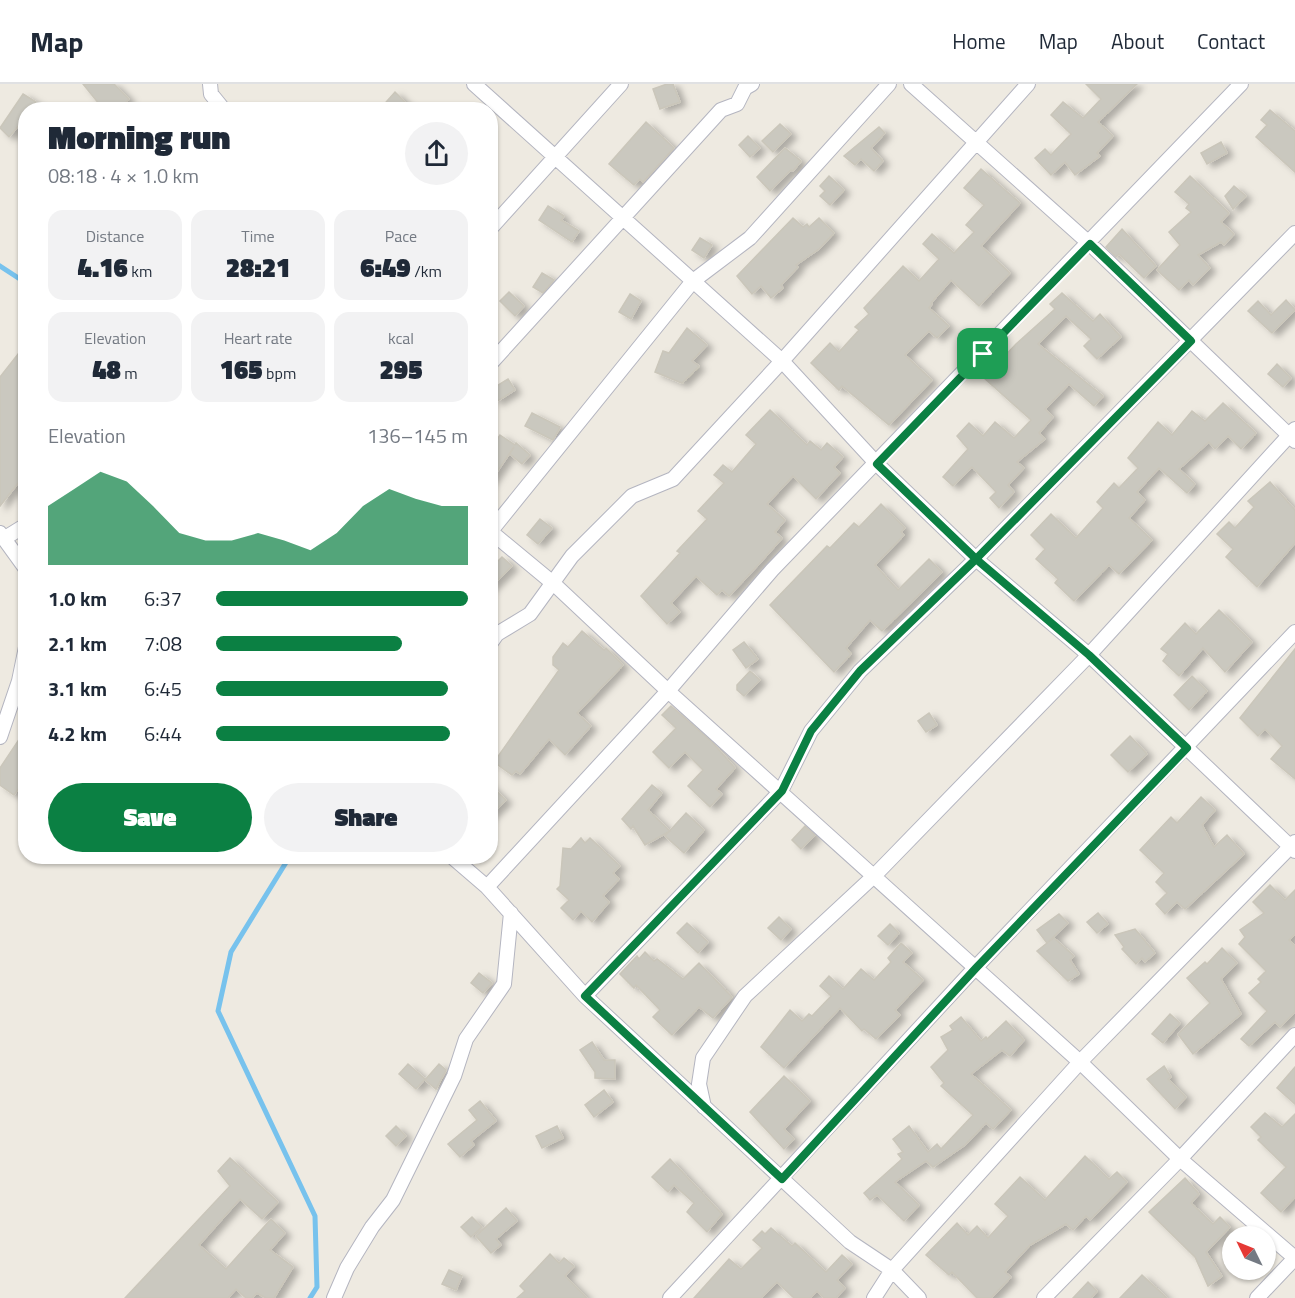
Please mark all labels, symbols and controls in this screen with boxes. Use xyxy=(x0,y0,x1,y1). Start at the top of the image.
text: Map xyxy=(30,20,84,63)
text: Home xyxy=(952,25,1006,57)
text: Map xyxy=(1039,25,1078,57)
text: About xyxy=(1111,25,1164,57)
text: Contact xyxy=(1197,25,1265,57)
text: Morning run xyxy=(48,112,230,162)
button: share xyxy=(405,122,468,185)
text: 08:18 · 4 × 1.0 km xyxy=(48,160,199,191)
text: Distance xyxy=(86,224,144,248)
text: Time xyxy=(241,224,275,248)
text: Pace xyxy=(385,224,417,248)
text: 4.16 xyxy=(78,248,128,287)
text: 28:21 xyxy=(226,248,290,287)
text: 6:49 xyxy=(360,248,411,287)
text: km xyxy=(128,259,152,283)
text: /km xyxy=(411,259,442,283)
text: Elevation xyxy=(84,326,146,350)
text: Heart rate xyxy=(224,326,292,350)
text: kcal xyxy=(388,326,414,350)
pin xyxy=(957,328,1008,379)
icon: arrive xyxy=(966,337,999,370)
text: 48 xyxy=(92,350,121,389)
text: 165 xyxy=(220,350,263,389)
text: 295 xyxy=(380,350,422,389)
text: m xyxy=(121,361,138,385)
text: bpm xyxy=(263,361,296,385)
text: Elevation xyxy=(48,420,126,451)
text: 136–145 m xyxy=(367,420,468,451)
text: 1.0 km xyxy=(48,583,107,614)
text: 6:37 xyxy=(144,583,182,614)
text: 2.1 km xyxy=(48,628,107,659)
text: 7:08 xyxy=(144,628,182,659)
text: 3.1 km xyxy=(48,673,107,704)
text: 6:45 xyxy=(144,673,182,704)
text: 4.2 km xyxy=(48,718,107,749)
text: 6:44 xyxy=(144,718,182,749)
button: Save xyxy=(48,783,252,852)
button: Share xyxy=(264,783,468,852)
north arrow xyxy=(1222,1226,1276,1280)
map controls xyxy=(1222,1226,1276,1280)

